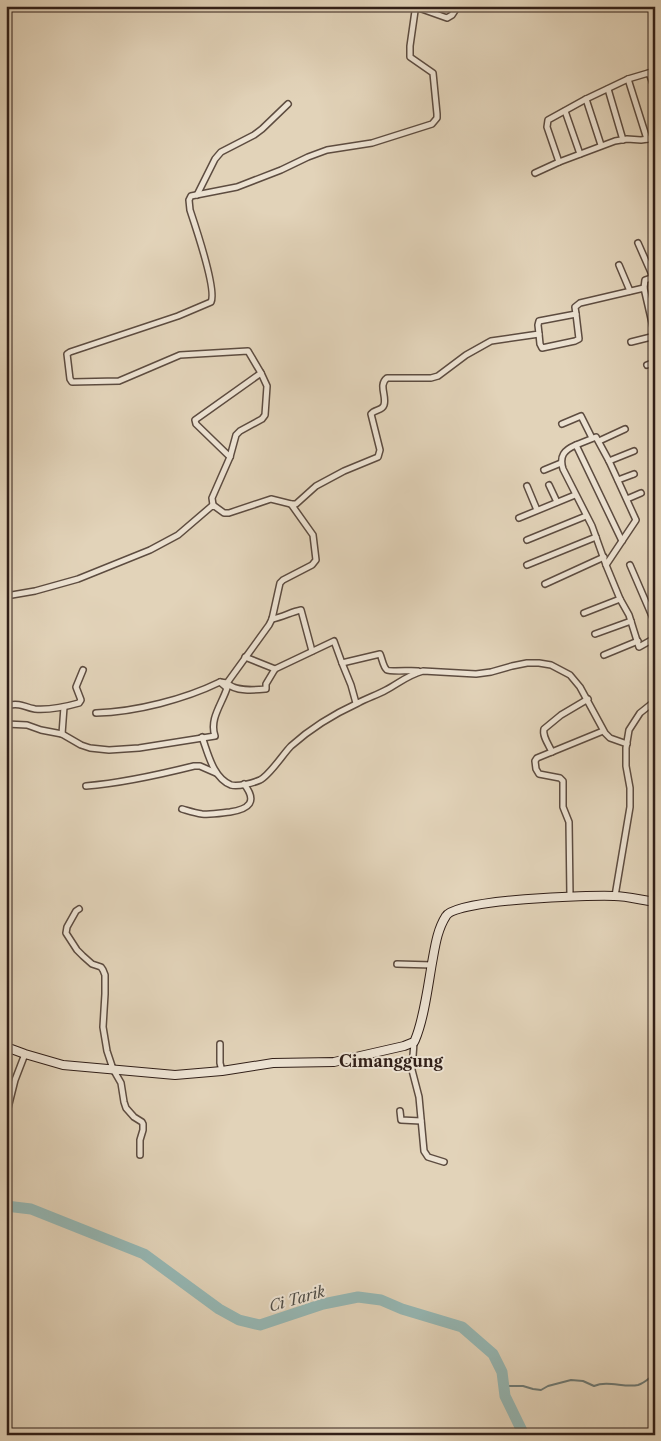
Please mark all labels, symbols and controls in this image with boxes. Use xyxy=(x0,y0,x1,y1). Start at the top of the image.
district label: Cimanggung xyxy=(339,1051,444,1071)
water label: Ci Tarik xyxy=(267,1281,327,1316)

